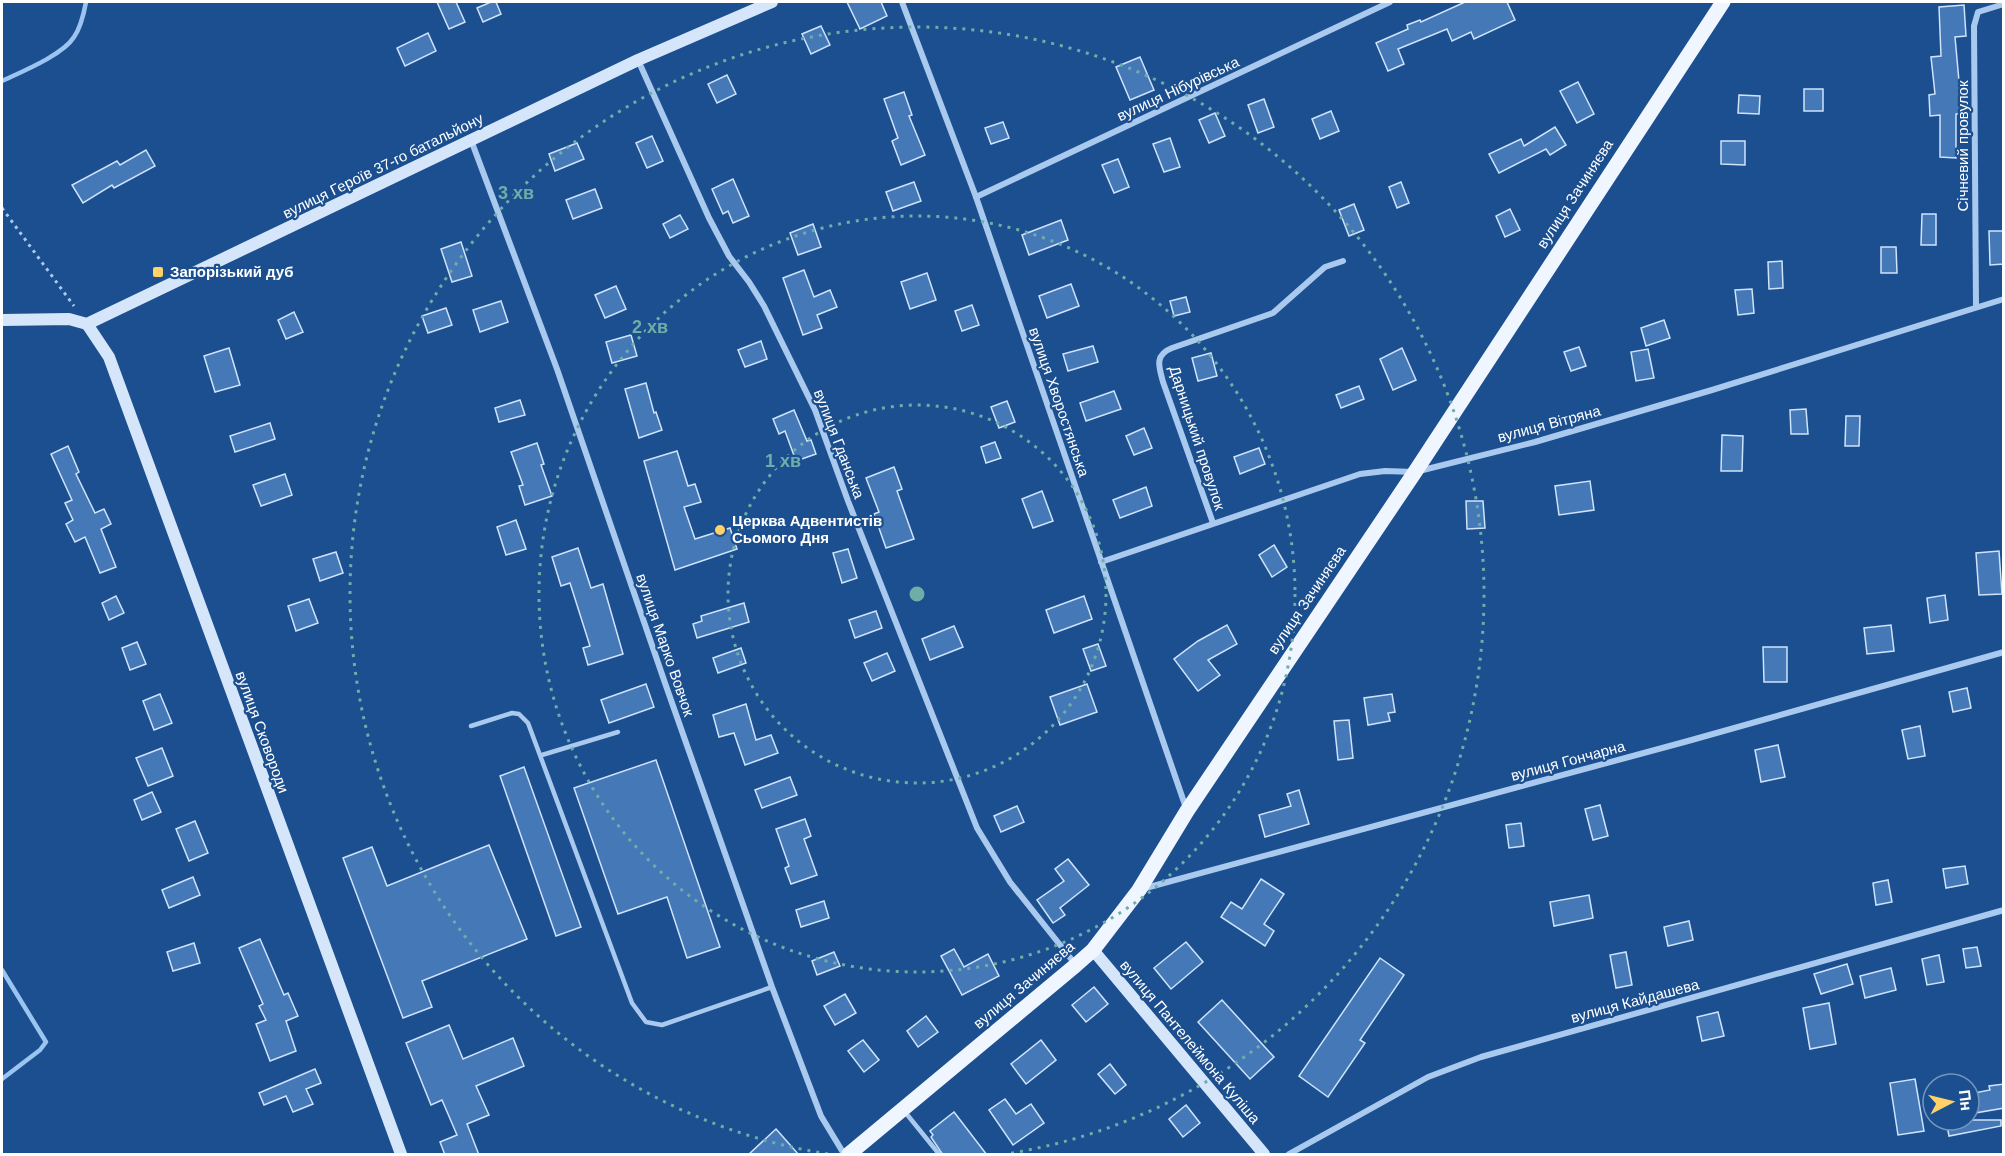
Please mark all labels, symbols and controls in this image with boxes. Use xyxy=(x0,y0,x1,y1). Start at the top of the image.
street label: вулиця Нібурівська xyxy=(1114,53,1242,124)
street label: Січневий провулок xyxy=(1954,80,1971,211)
street label: вулиця Героїв 37-го батальйону xyxy=(280,109,486,222)
street label: вулиця Зачиняєва xyxy=(1533,136,1616,251)
text: 3 хв xyxy=(498,183,534,203)
place label: Запорізький дуб xyxy=(170,263,293,280)
marker: Запорізький дуб xyxy=(151,265,165,279)
text: 2 хв xyxy=(632,317,668,337)
street label: вулиця Хворостянська xyxy=(1026,325,1093,479)
street label: Дарницький провулок xyxy=(1166,363,1229,513)
street label: вулиця Гданська xyxy=(811,387,868,502)
street label: вулиця Вітряна xyxy=(1495,401,1603,445)
text: 1 хв xyxy=(765,451,801,471)
place label: Церква Адвентистів Сьомого Дня xyxy=(732,512,882,546)
marker: Церква Адвентистів Сьомого Дня xyxy=(713,523,727,537)
street label: вулиця Зачиняєва xyxy=(1264,542,1349,657)
street label: вулиця Марко Вовчок xyxy=(633,571,698,719)
centre of rings xyxy=(907,584,927,604)
street label: вулиця Сковороди xyxy=(233,669,292,795)
street label: вулиця Гончарна xyxy=(1509,737,1628,784)
street label: вулиця Зачиняєва xyxy=(970,937,1078,1032)
street label: вулиця Пантелеймона Куліша xyxy=(1117,957,1264,1127)
street label: вулиця Кайдашева xyxy=(1569,975,1701,1026)
north arrow xyxy=(1921,1072,1981,1132)
text: Пн xyxy=(1956,1089,1975,1112)

